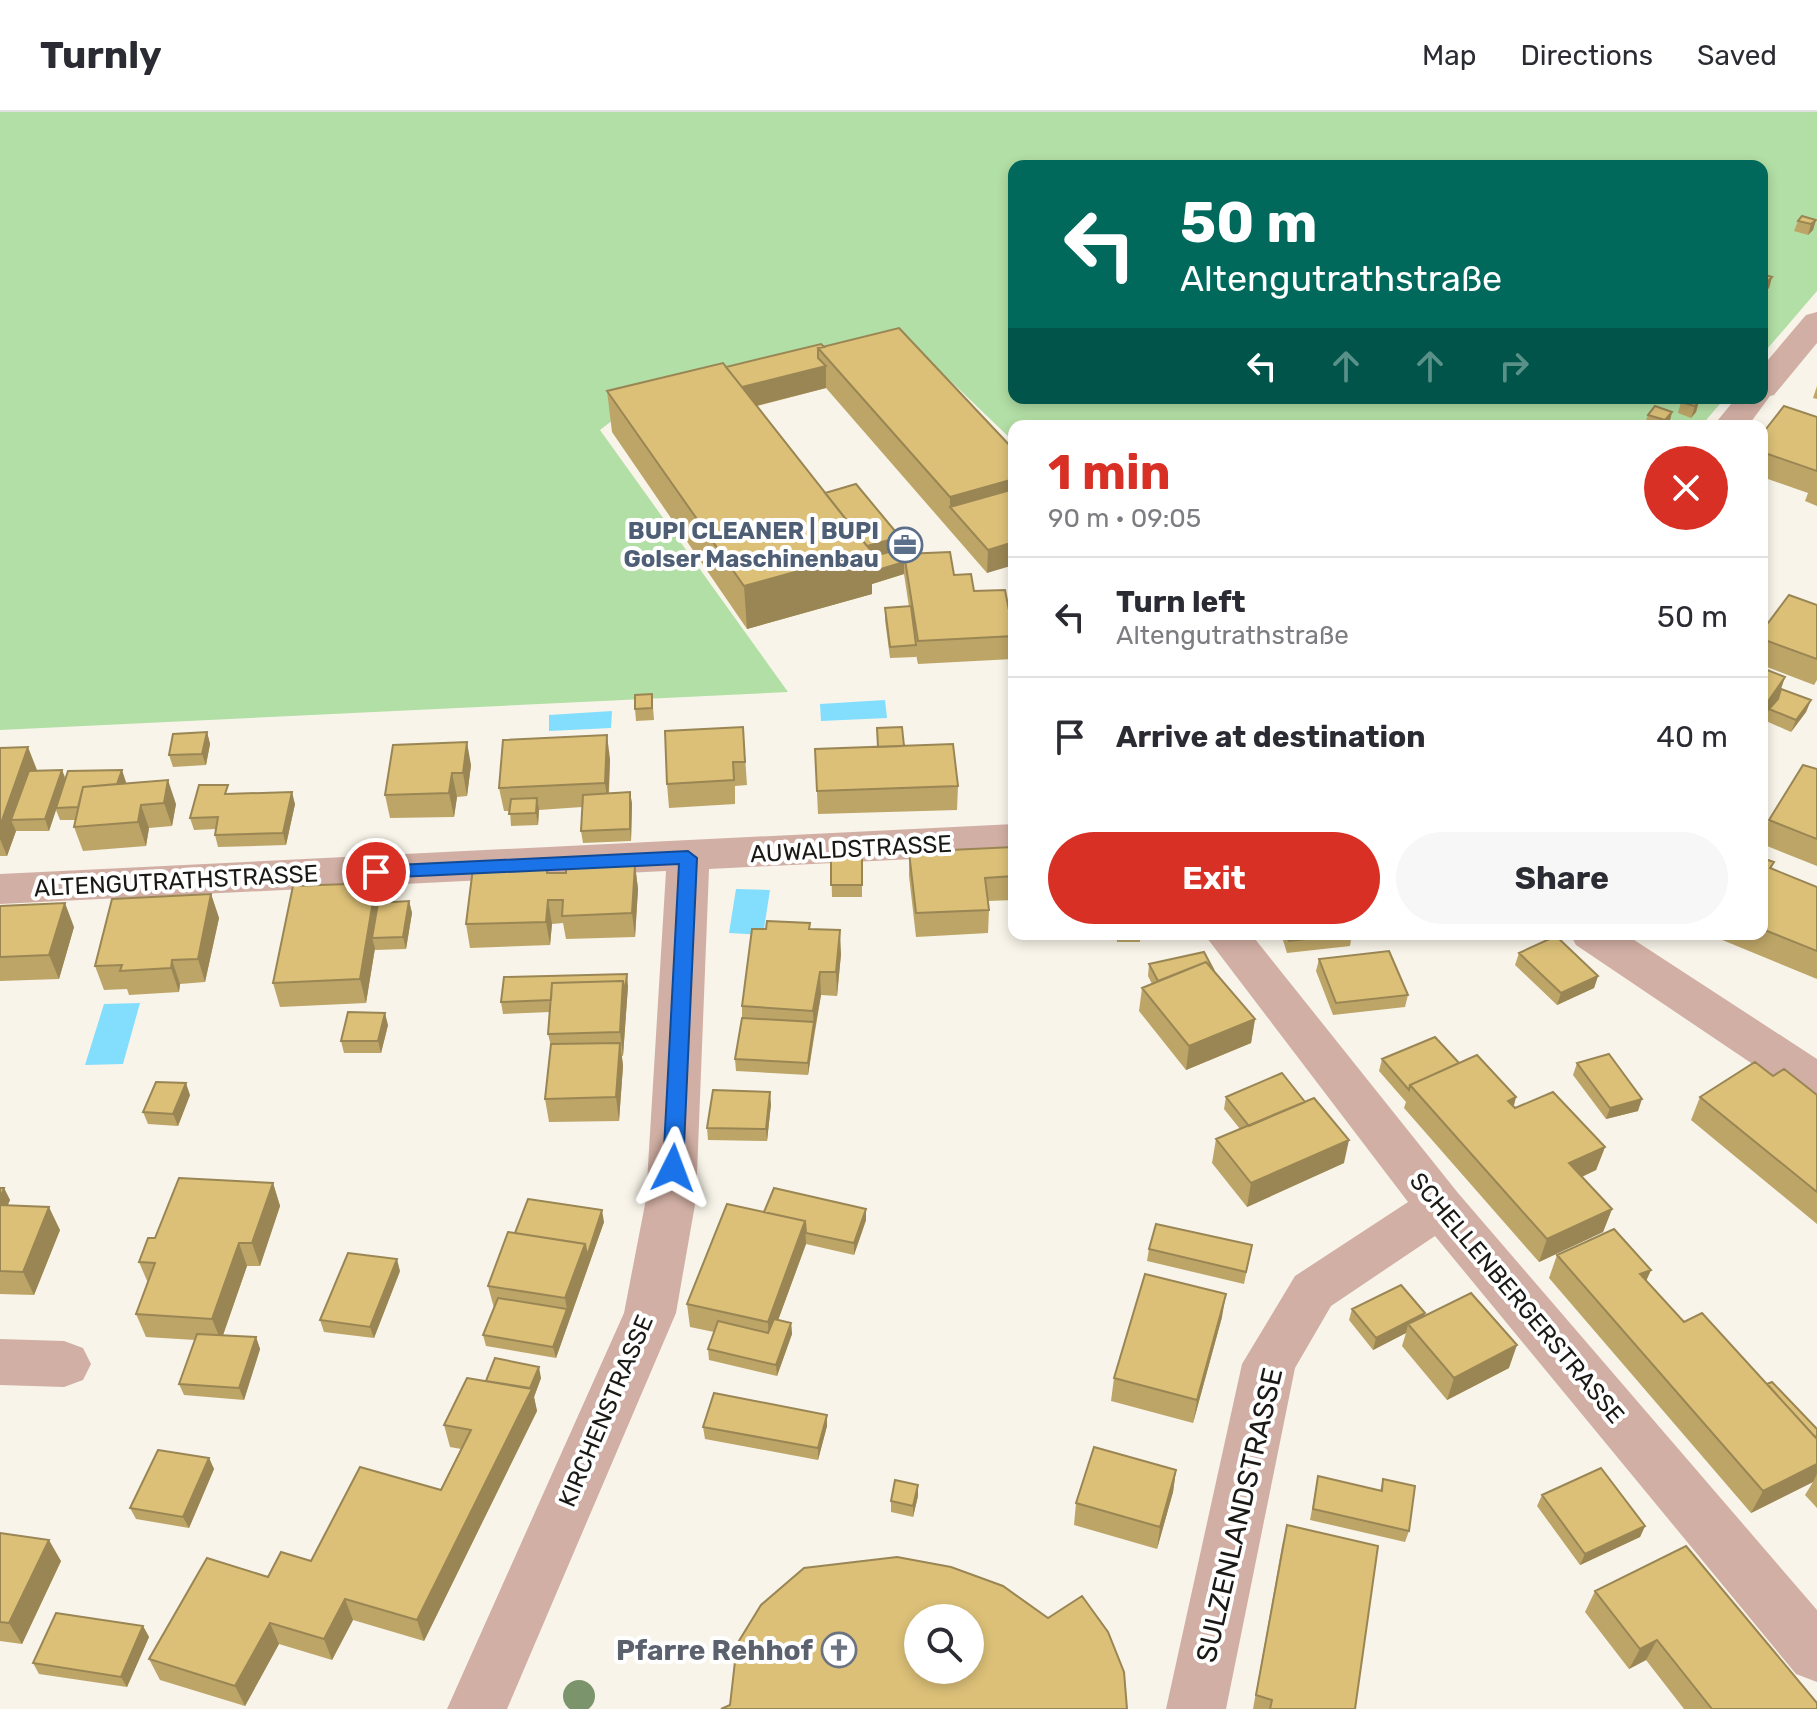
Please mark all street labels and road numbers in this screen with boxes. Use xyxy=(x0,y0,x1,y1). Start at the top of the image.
street label: AUWALDSTRASSE xyxy=(749,830,953,868)
street label: ALTENGUTRATHSTRASSE xyxy=(33,860,319,902)
street label: SCHELLENBERGERSTRASSE xyxy=(1404,1167,1630,1429)
street label: KIRCHENSTRASSE xyxy=(553,1311,659,1511)
street label: SULZENLANDSTRASSE xyxy=(1190,1365,1289,1666)

